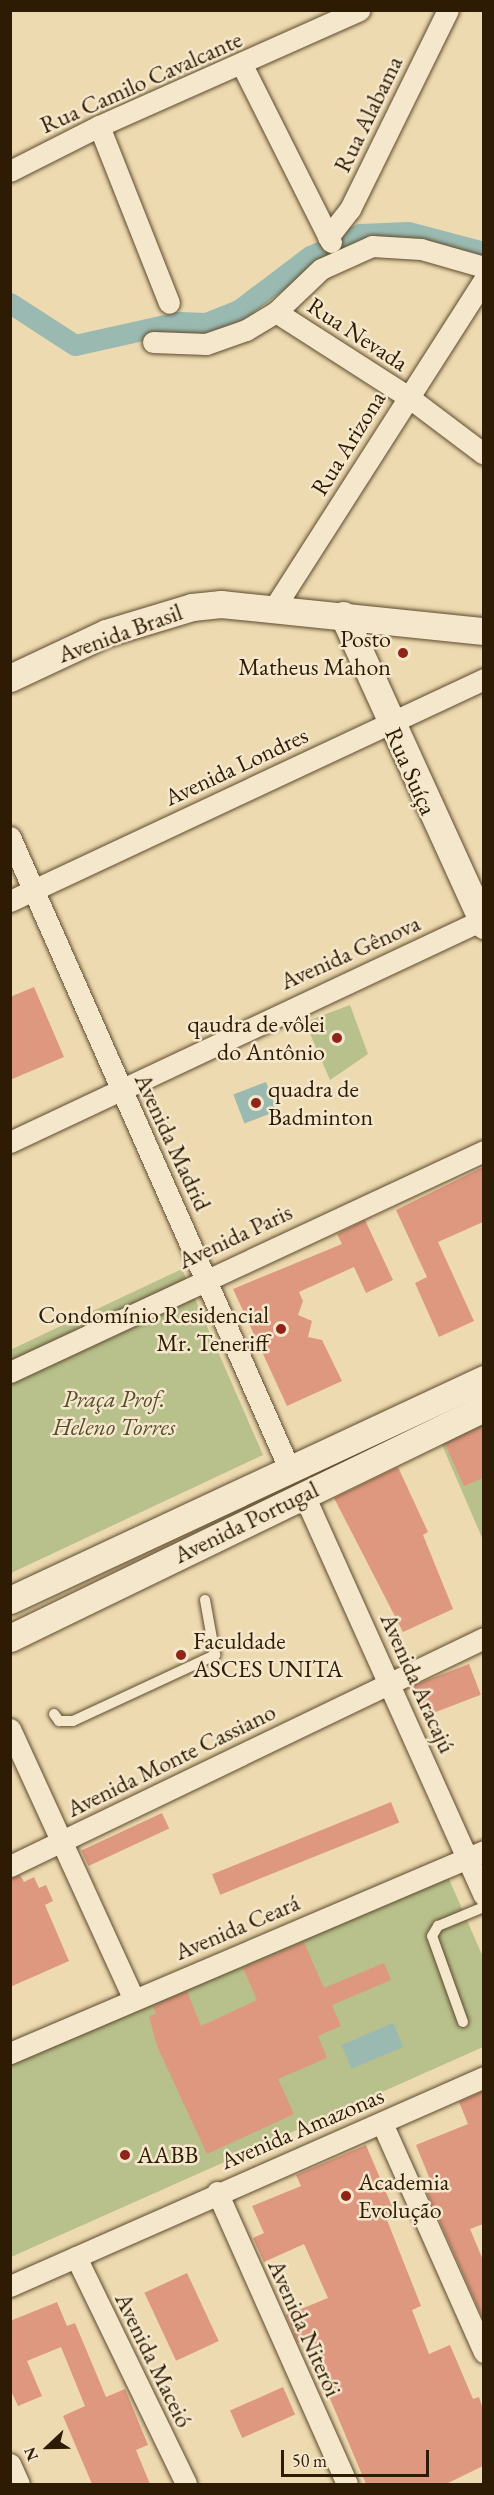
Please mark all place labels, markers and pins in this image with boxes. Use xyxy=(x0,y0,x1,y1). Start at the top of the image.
place label: Posto Matheus Mahon xyxy=(238,625,391,681)
marker: Posto Matheus Mahon xyxy=(396,646,410,660)
place label: qaudra de vôlei do Antônio xyxy=(187,1010,325,1066)
marker: qaudra de vôlei do Antônio xyxy=(330,1031,344,1045)
place label: quadra de Badminton xyxy=(268,1075,373,1131)
marker: quadra de Badminton xyxy=(249,1096,263,1110)
place label: Condomínio Residencial Mr. Teneriff xyxy=(38,1301,269,1357)
marker: Condomínio Residencial Mr. Teneriff xyxy=(274,1322,288,1336)
place label: Faculdade ASCES UNITA xyxy=(193,1627,343,1683)
marker: Faculdade ASCES UNITA xyxy=(174,1648,188,1662)
place label: AABB xyxy=(137,2141,198,2169)
marker: AABB xyxy=(118,2148,132,2162)
place label: Academia Evolução xyxy=(358,2168,449,2224)
marker: Academia Evolução xyxy=(339,2189,353,2203)

